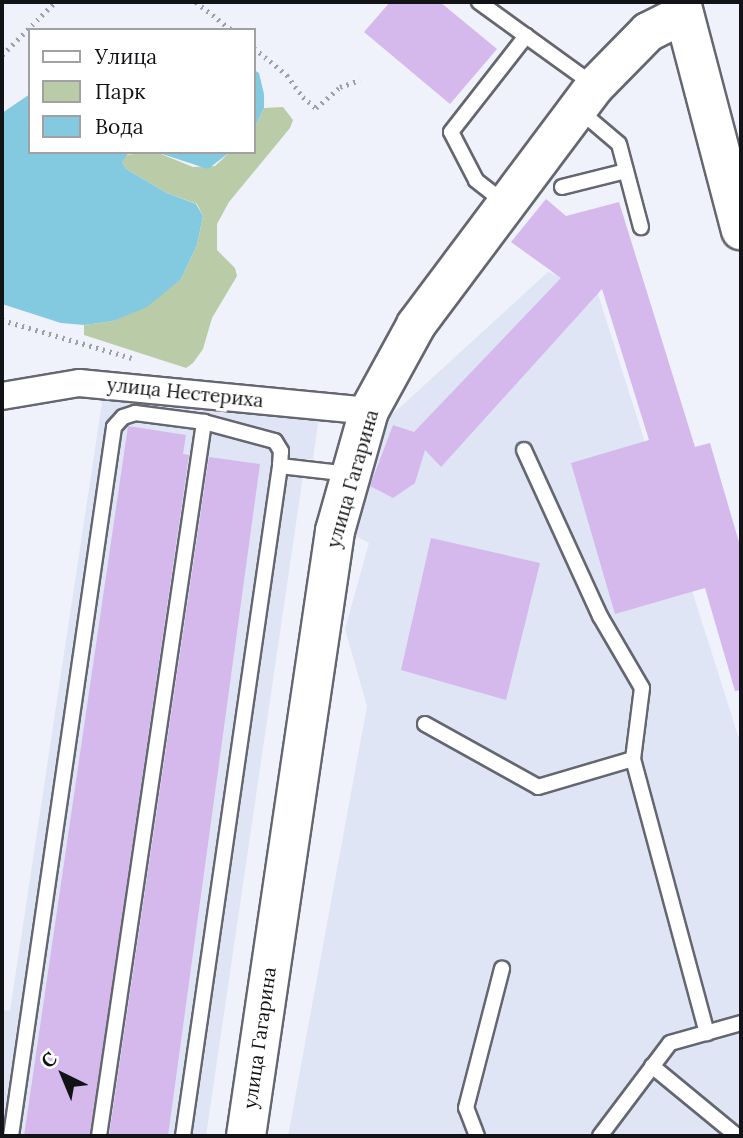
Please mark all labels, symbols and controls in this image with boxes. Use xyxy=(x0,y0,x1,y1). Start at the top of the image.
legend xyxy=(28,28,256,154)
text: Улица xyxy=(95,43,157,70)
text: Парк xyxy=(95,78,145,105)
text: Вода xyxy=(95,113,144,140)
street label: улица Нестериха xyxy=(106,373,264,413)
street label: улица Гагарина xyxy=(322,407,384,551)
street label: улица Гагарина xyxy=(239,966,281,1110)
north arrow xyxy=(28,1040,98,1110)
text: С xyxy=(36,1046,62,1073)

